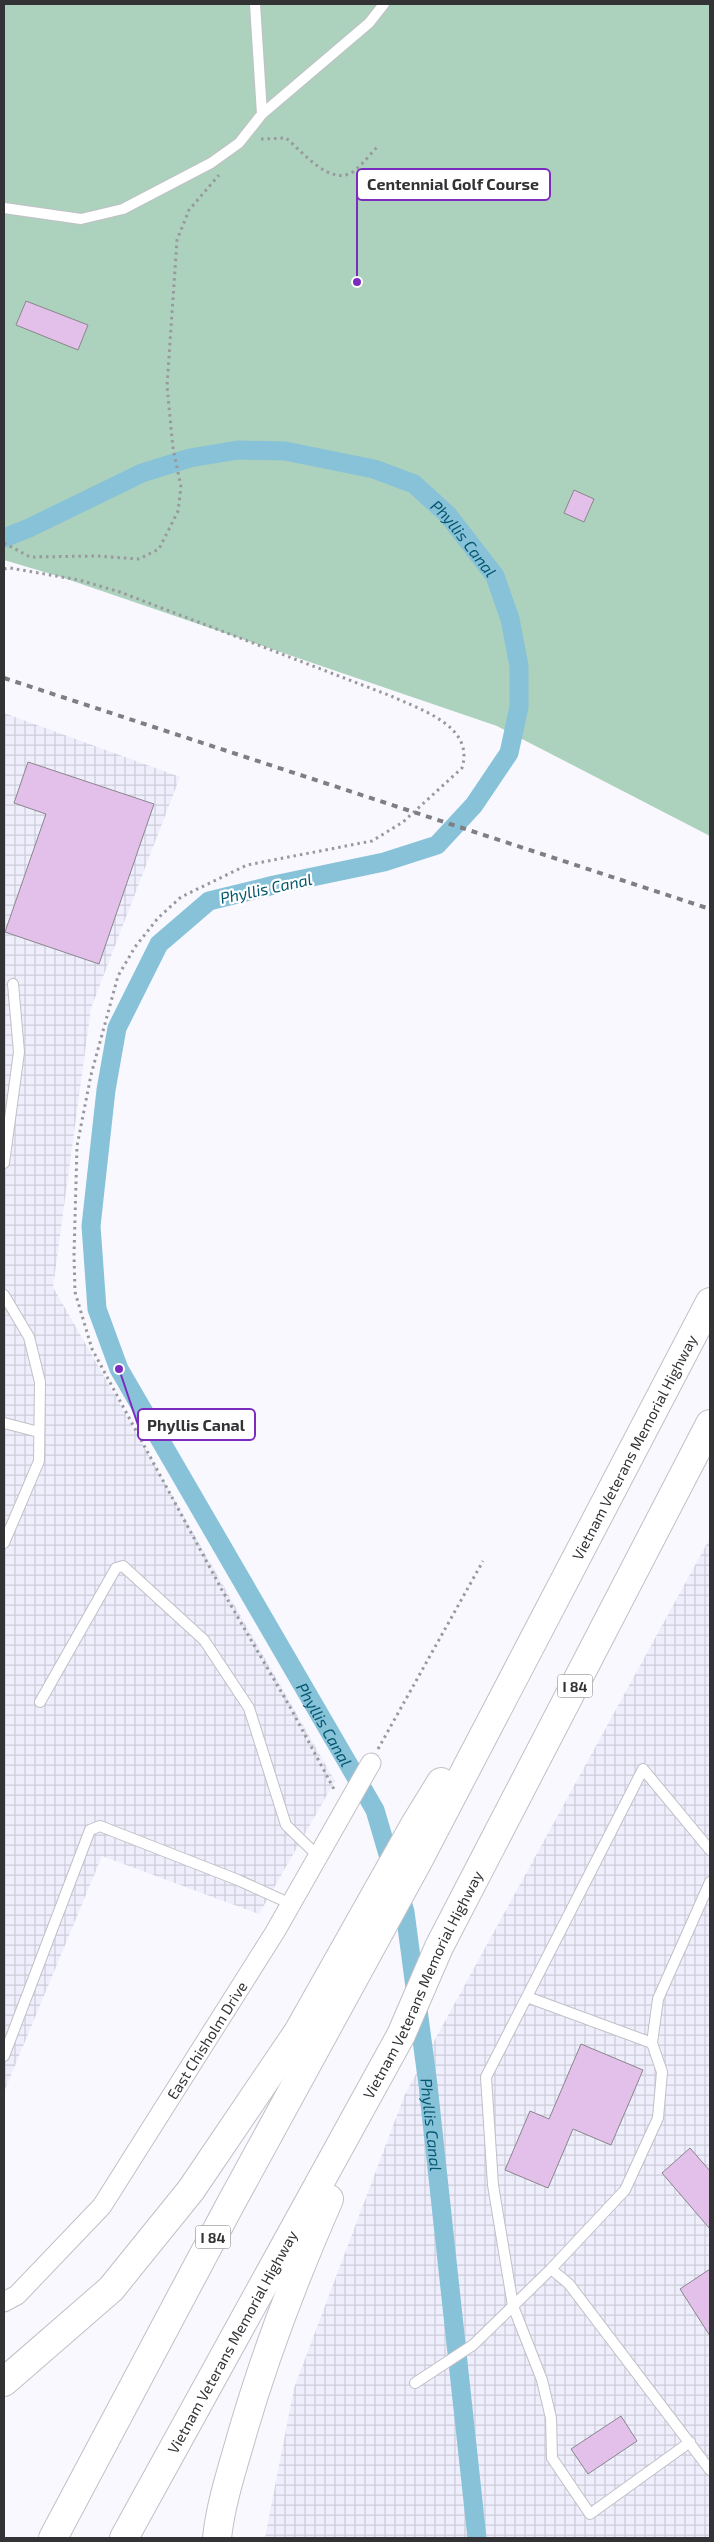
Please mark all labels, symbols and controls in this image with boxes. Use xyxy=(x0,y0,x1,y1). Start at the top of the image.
callout: Centennial Golf Course xyxy=(357,169,550,200)
text: Centennial Golf Course xyxy=(367,174,539,193)
water label: Phyllis Canal xyxy=(428,495,501,580)
water label: Phyllis Canal xyxy=(218,869,314,908)
street label: Vietnam Veterans Memorial Highway xyxy=(568,1331,700,1563)
callout: Phyllis Canal xyxy=(138,1409,255,1440)
text: Phyllis Canal xyxy=(147,1415,246,1435)
road number: I 84 xyxy=(558,1674,592,1698)
water label: Phyllis Canal xyxy=(293,1679,357,1769)
street label: Vietnam Veterans Memorial Highway xyxy=(359,1867,486,2102)
street label: East Chisholm Drive xyxy=(163,1978,251,2102)
water label: Phyllis Canal xyxy=(418,2077,447,2172)
road number: I 84 xyxy=(196,2226,230,2248)
street label: Vietnam Veterans Memorial Highway xyxy=(163,2227,301,2456)

